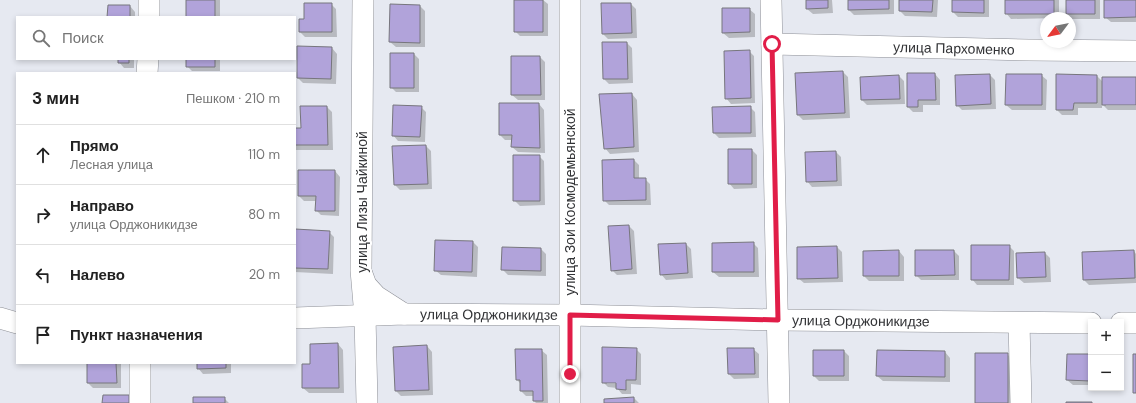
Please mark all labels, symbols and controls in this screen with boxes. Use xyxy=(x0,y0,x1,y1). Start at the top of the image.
north arrow xyxy=(1040,12,1076,48)
search box xyxy=(16,16,296,60)
icon: search xyxy=(30,27,52,49)
text: Поиск xyxy=(62,28,104,48)
route start xyxy=(763,35,781,53)
street label: улица Пархоменко xyxy=(893,38,1015,59)
text: 3 мин xyxy=(32,87,80,109)
text: Пешком · 210 m xyxy=(186,90,280,107)
street label: улица Зои Космодемьянской xyxy=(561,108,579,296)
street label: улица Лизы Чайкиной xyxy=(353,131,371,273)
text: Прямо xyxy=(70,136,119,156)
icon: ahead xyxy=(32,144,54,166)
text: 110 m xyxy=(248,146,280,163)
text: Лесная улица xyxy=(70,156,153,173)
text: Направо xyxy=(70,196,134,216)
icon: right xyxy=(32,204,54,226)
text: 80 m xyxy=(248,206,280,223)
text: улица Орджоникидзе xyxy=(70,216,198,233)
icon: left xyxy=(32,264,54,286)
text: Налево xyxy=(70,265,125,285)
text: 20 m xyxy=(249,266,280,283)
street label: улица Орджоникидзе xyxy=(420,305,558,324)
street label: улица Орджоникидзе xyxy=(792,311,930,330)
map controls xyxy=(1088,319,1124,391)
button: + xyxy=(1088,319,1124,355)
icon: arrive xyxy=(32,324,54,346)
text: Пункт назначения xyxy=(70,325,203,345)
button: − xyxy=(1088,355,1124,391)
route end xyxy=(561,365,579,383)

